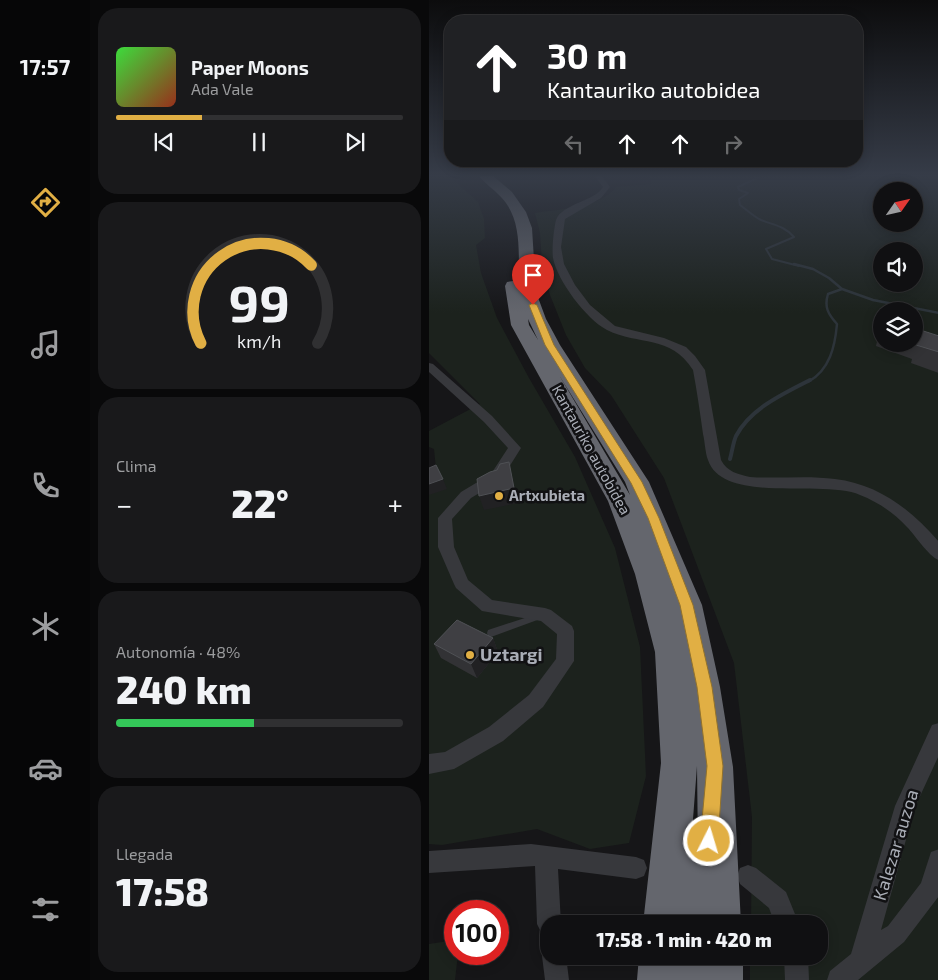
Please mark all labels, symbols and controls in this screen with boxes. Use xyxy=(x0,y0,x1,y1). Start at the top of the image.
text: 30 m xyxy=(547,34,627,76)
icon: ahead xyxy=(464,35,529,100)
text: 17:57 xyxy=(20,53,70,79)
text: Paper Moons xyxy=(191,56,309,79)
text: Kantauriko autobidea xyxy=(547,76,760,102)
text: Ada Vale xyxy=(191,79,254,98)
icon: previous xyxy=(150,128,178,156)
icon: pause xyxy=(245,128,273,156)
icon: next xyxy=(341,128,369,156)
icon: left xyxy=(560,130,588,158)
icon: ahead xyxy=(613,130,641,158)
icon: ahead xyxy=(666,130,694,158)
icon: right xyxy=(719,130,747,158)
north arrow xyxy=(873,182,923,232)
map controls xyxy=(873,182,923,352)
icon: directions xyxy=(28,185,63,220)
button: sound xyxy=(873,242,923,292)
pin xyxy=(512,254,554,305)
icon: arrive xyxy=(519,261,547,289)
text: 99 xyxy=(229,270,290,332)
button: layers xyxy=(873,302,923,352)
icon: music xyxy=(28,327,63,362)
text: km/h xyxy=(237,330,282,352)
street label: Kantauriko autobidea xyxy=(549,382,635,518)
text: Clima xyxy=(116,456,157,475)
icon: phone xyxy=(28,468,63,503)
text: 22° xyxy=(231,480,289,526)
place label: Artxubieta xyxy=(509,486,585,504)
text: − xyxy=(116,487,132,521)
text: + xyxy=(388,487,403,521)
marker: Artxubieta xyxy=(493,490,505,502)
icon: climate xyxy=(28,609,63,644)
text: Autonomía · 48% xyxy=(116,642,240,661)
place label: Uztargi xyxy=(480,643,543,665)
marker: Uztargi xyxy=(464,649,476,661)
text: 240 km xyxy=(116,666,252,712)
icon: car xyxy=(28,751,63,786)
street label: Kalezar auzoa xyxy=(868,787,922,903)
position arrow xyxy=(682,814,734,866)
text: Llegada xyxy=(116,844,173,863)
text: 17:58 xyxy=(116,868,209,914)
icon: filters xyxy=(28,892,63,927)
speed limit sign: 100 xyxy=(444,900,509,965)
text: 17:58 · 1 min · 420 m xyxy=(596,928,772,951)

